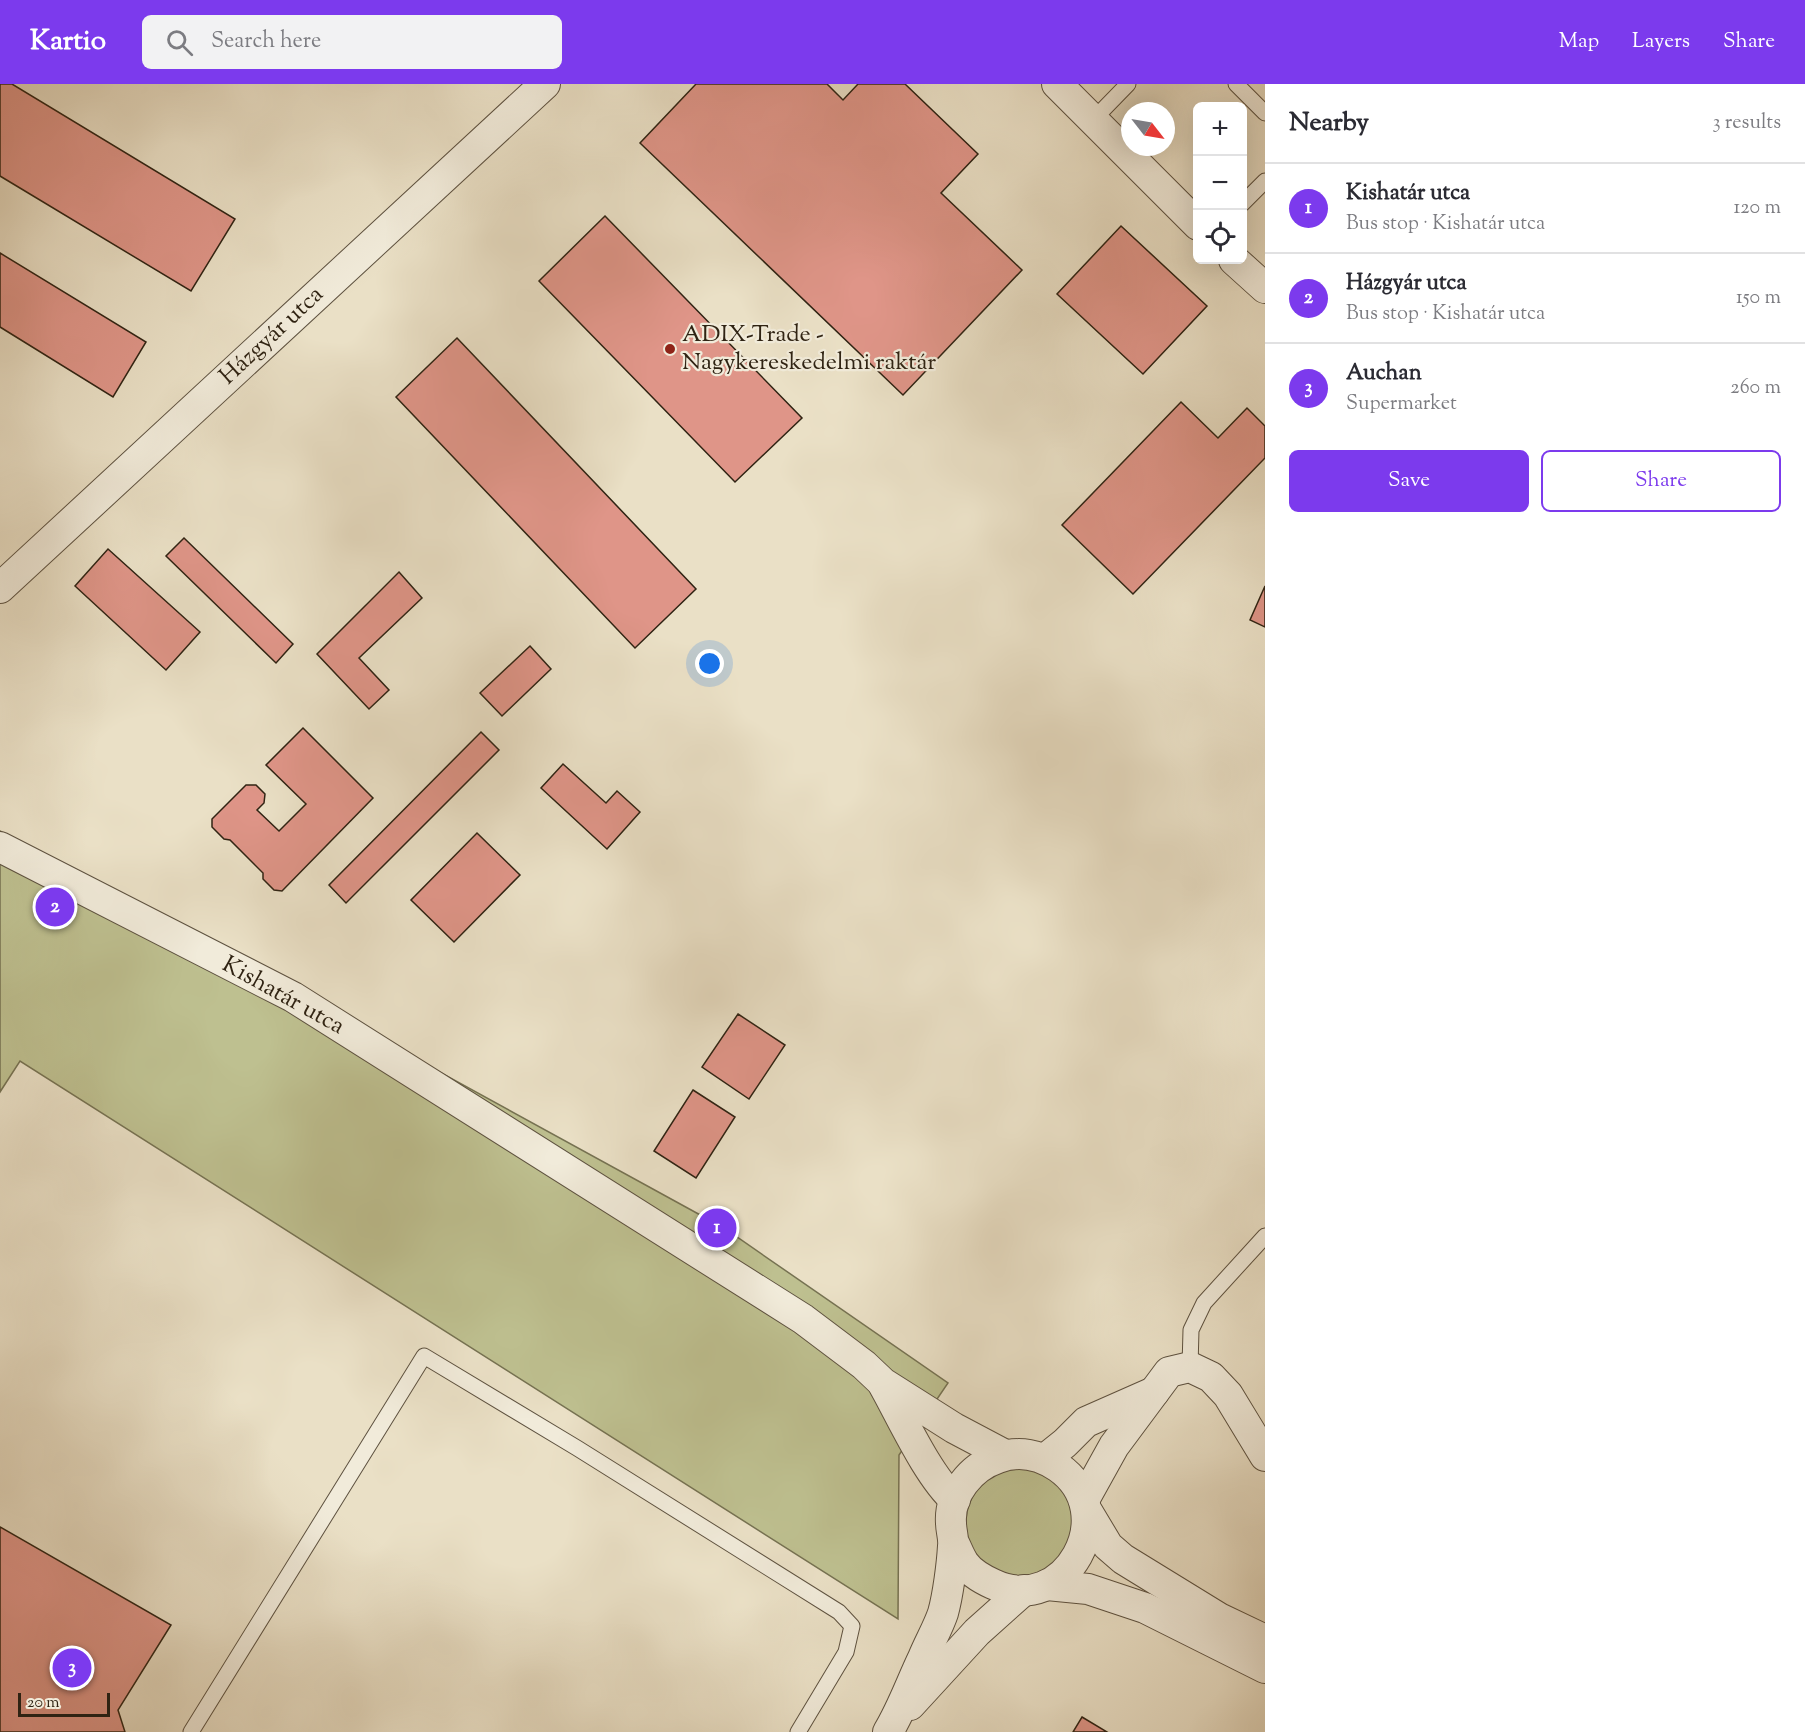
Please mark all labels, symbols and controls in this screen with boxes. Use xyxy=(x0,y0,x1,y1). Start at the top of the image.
search box xyxy=(142,15,562,69)
text: Kartio xyxy=(30,22,106,62)
icon: search xyxy=(163,26,196,59)
text: Search here xyxy=(211,26,321,58)
text: Map xyxy=(1559,27,1599,57)
text: Layers xyxy=(1632,27,1690,57)
text: Share xyxy=(1723,27,1775,57)
north arrow xyxy=(1121,102,1175,156)
map controls xyxy=(1193,102,1247,264)
button: + xyxy=(1193,102,1247,156)
text: Nearby xyxy=(1289,105,1369,142)
text: 3 results xyxy=(1712,109,1781,138)
button: − xyxy=(1193,156,1247,210)
text: Kishatár utca xyxy=(1346,178,1470,210)
text: 1 xyxy=(1305,194,1312,223)
text: 120 m xyxy=(1733,194,1781,223)
button: locate xyxy=(1193,210,1247,264)
text: Bus stop · Kishatár utca xyxy=(1346,210,1545,239)
text: Házgyár utca xyxy=(1346,268,1467,300)
street label: Házgyár utca xyxy=(212,279,332,393)
text: 2 xyxy=(1304,284,1313,313)
text: 150 m xyxy=(1736,284,1781,313)
text: Bus stop · Kishatár utca xyxy=(1346,300,1545,329)
place label: ADIX-Trade - Nagykereskedelmi raktár xyxy=(682,318,936,380)
marker: ADIX-Trade - Nagykereskedelmi raktár xyxy=(663,342,677,356)
text: Auchan xyxy=(1346,358,1422,390)
text: 3 xyxy=(1304,374,1313,403)
text: 260 m xyxy=(1730,374,1781,403)
text: Supermarket xyxy=(1346,390,1457,419)
button: Save xyxy=(1289,450,1529,512)
button: Share xyxy=(1541,450,1781,512)
your location xyxy=(695,649,724,678)
pin: 2 xyxy=(36,884,74,930)
street label: Kishatár utca xyxy=(215,948,351,1044)
pin: 1 xyxy=(698,1206,736,1250)
pin: 3 xyxy=(52,1646,92,1690)
scale bar xyxy=(18,1690,110,1718)
text: 20 m xyxy=(27,1692,60,1715)

